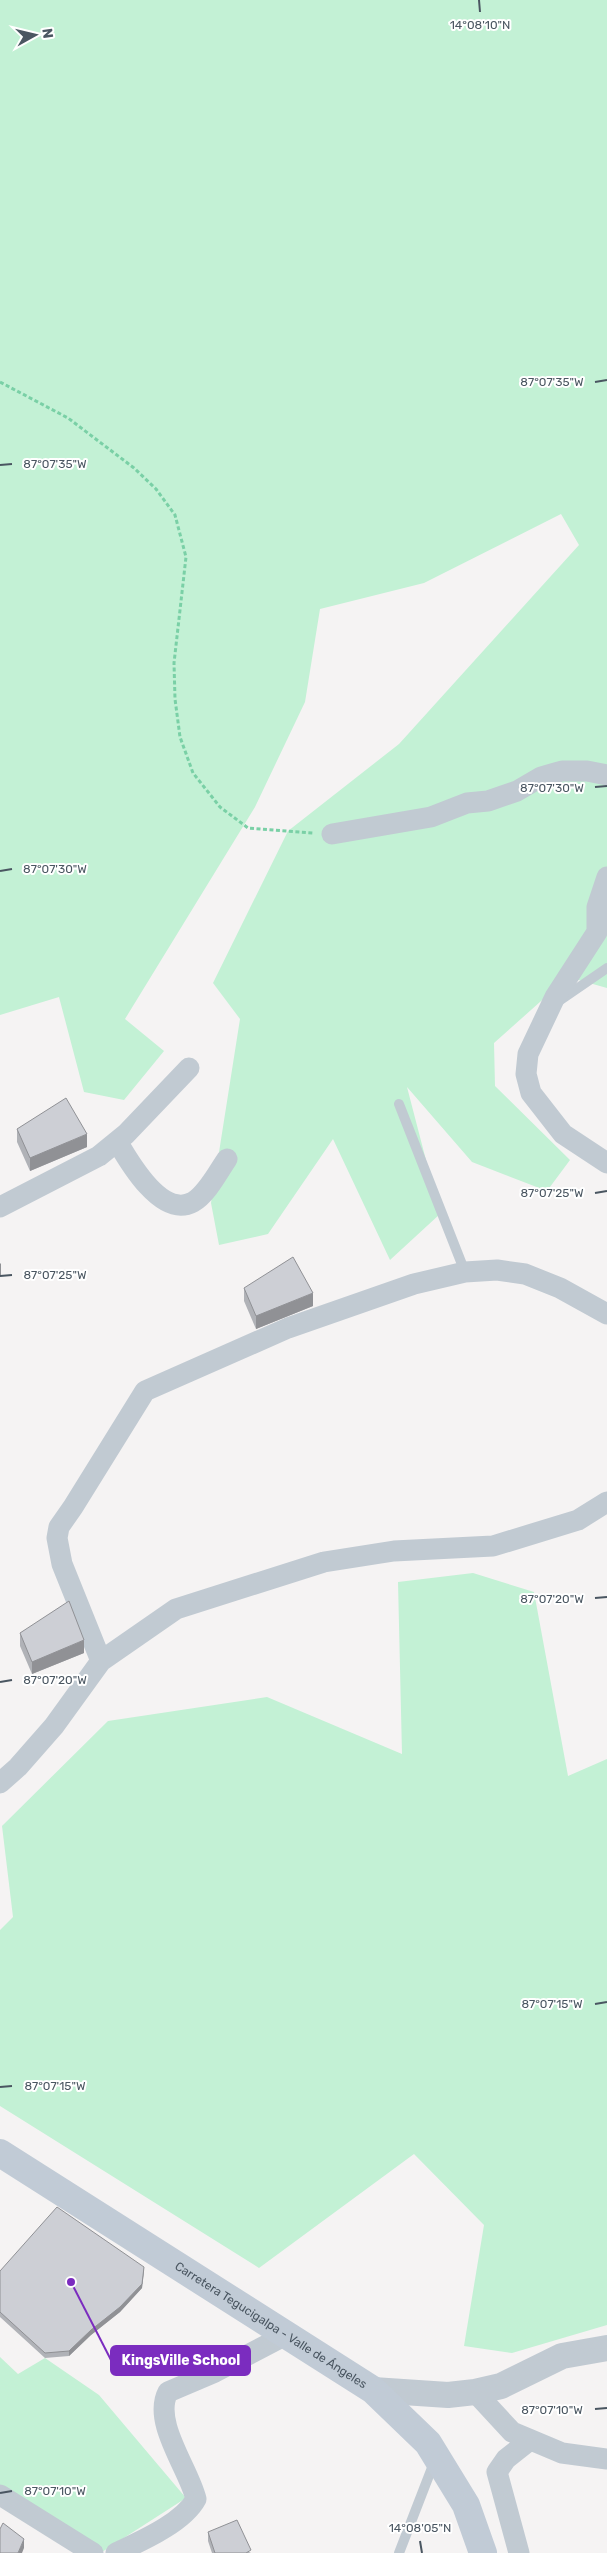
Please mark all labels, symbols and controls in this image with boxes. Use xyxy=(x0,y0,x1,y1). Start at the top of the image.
north arrow xyxy=(10,10,60,60)
text: 14°08'10"N xyxy=(450,18,510,32)
text: N xyxy=(38,27,56,39)
text: 87°07'35"W xyxy=(520,375,584,389)
text: 87°07'35"W xyxy=(23,457,87,471)
text: 87°07'30"W xyxy=(520,781,584,795)
text: 87°07'30"W xyxy=(23,862,87,876)
text: 87°07'25"W xyxy=(520,1186,584,1200)
text: 87°07'25"W xyxy=(23,1268,87,1282)
text: 87°07'20"W xyxy=(520,1592,584,1606)
text: 87°07'20"W xyxy=(23,1673,87,1687)
text: 87°07'15"W xyxy=(521,1997,583,2011)
text: 87°07'15"W xyxy=(24,2079,86,2093)
street label: Carretera Tegucigalpa - Valle de Ángeles xyxy=(172,2259,370,2391)
callout: KingsVille School xyxy=(111,2346,250,2375)
text: KingsVille School xyxy=(122,2352,240,2369)
text: 87°07'10"W xyxy=(521,2403,583,2417)
text: 87°07'10"W xyxy=(24,2484,86,2498)
text: 14°08'05"N xyxy=(389,2521,451,2535)

